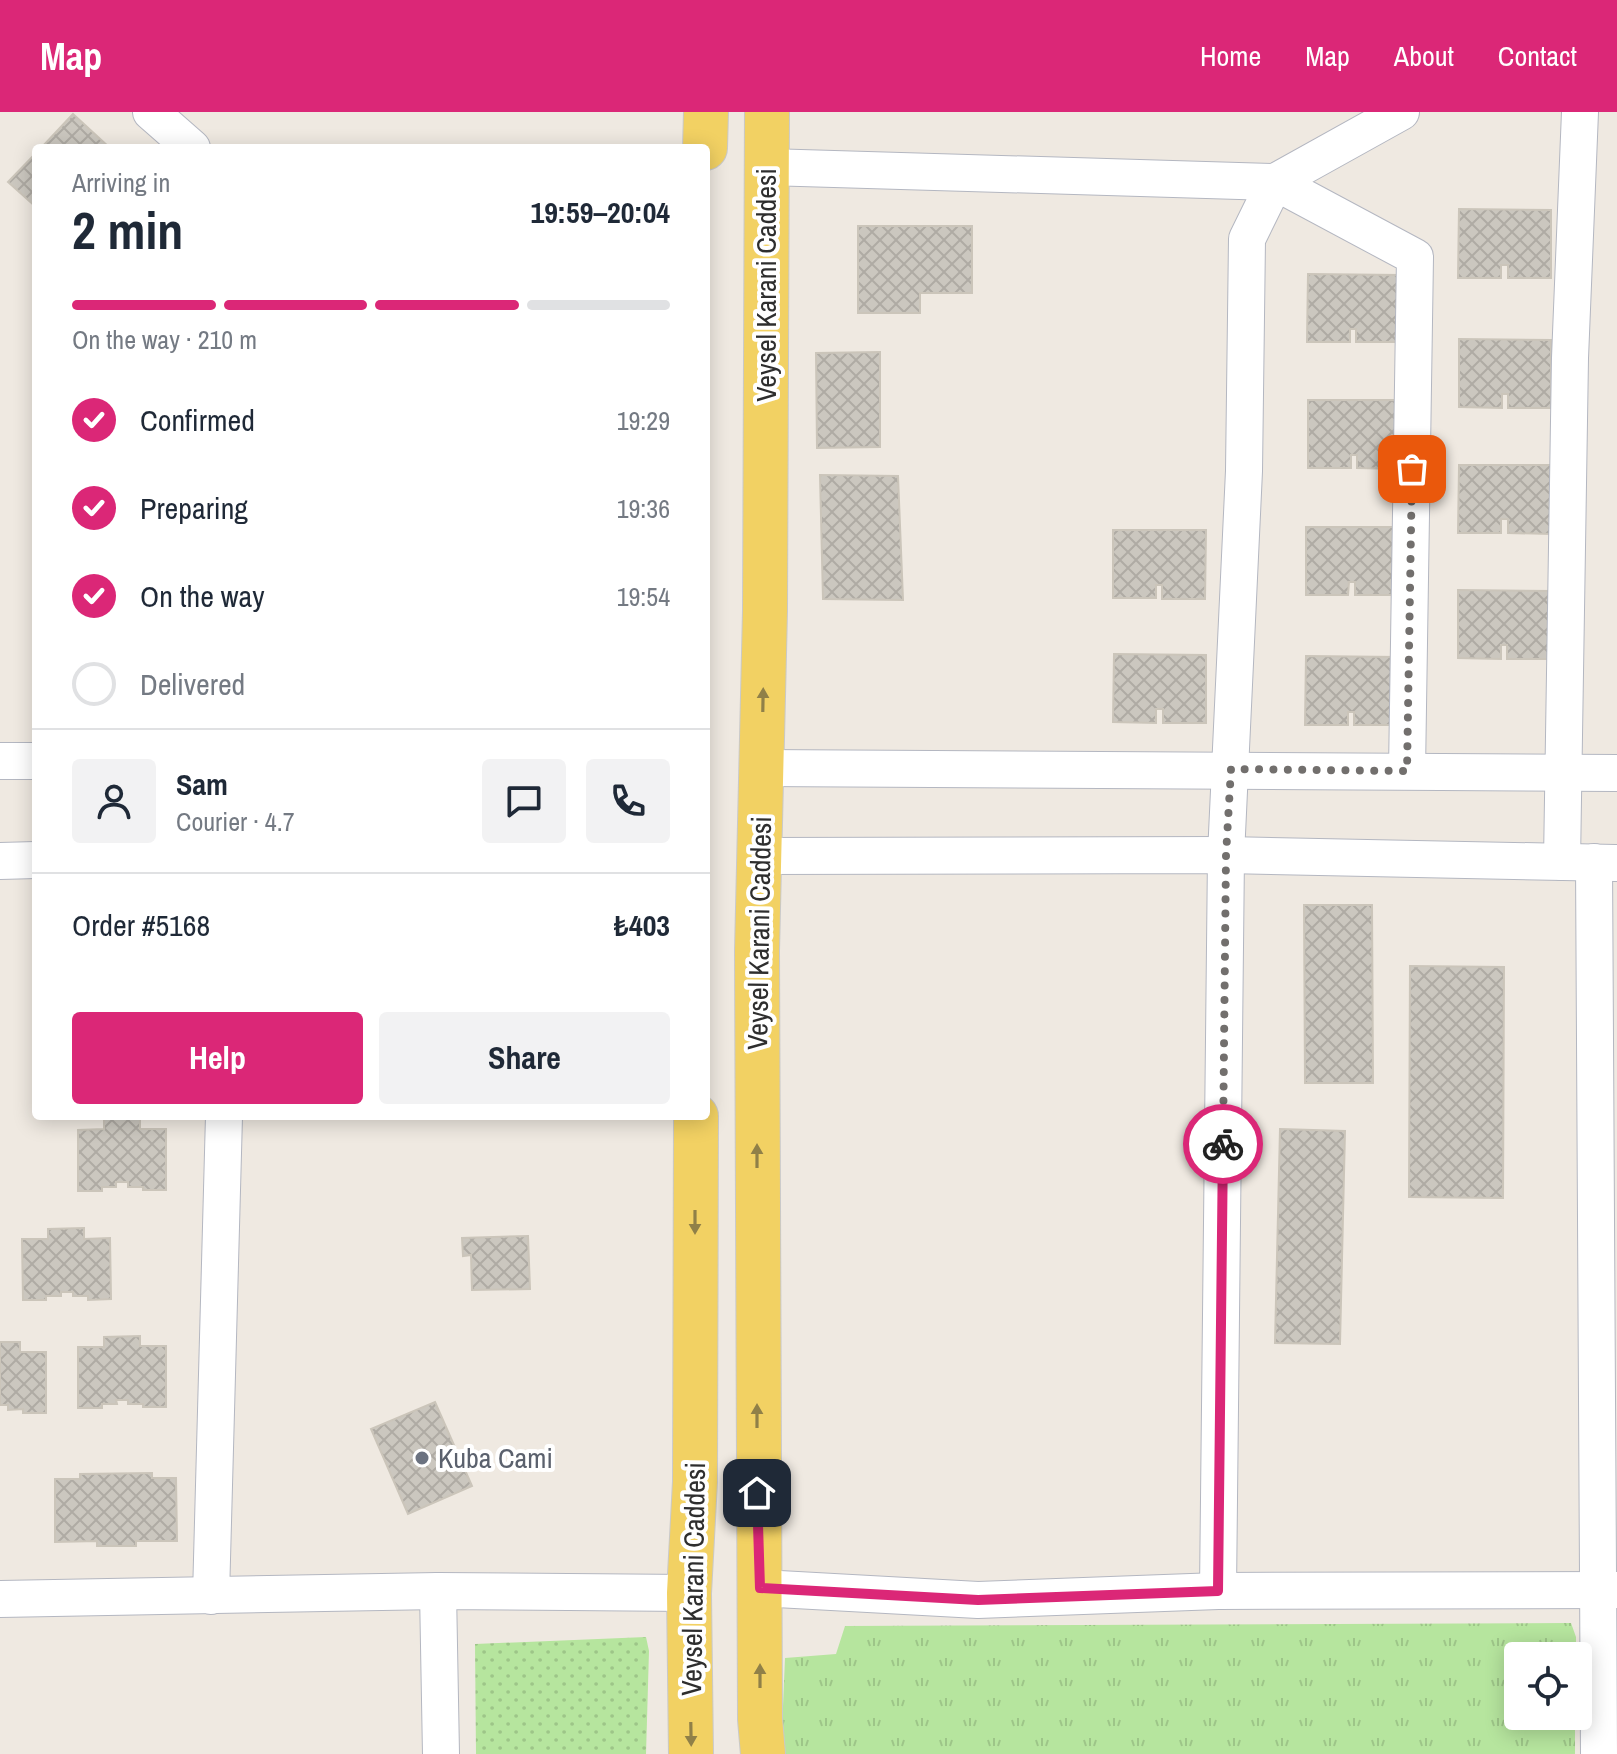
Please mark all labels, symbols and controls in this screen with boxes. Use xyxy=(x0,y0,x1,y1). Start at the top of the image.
text: Map xyxy=(40,31,102,82)
text: Home xyxy=(1200,37,1261,75)
text: Map xyxy=(1305,37,1350,75)
text: About xyxy=(1394,37,1454,75)
text: Contact xyxy=(1498,37,1577,75)
text: Arriving in xyxy=(72,165,170,200)
street label: Veysel Karani Caddesi xyxy=(747,168,785,402)
text: 19:59–20:04 xyxy=(531,192,670,232)
text: 2 min xyxy=(72,195,183,265)
text: On the way · 210 m xyxy=(72,322,257,357)
icon: check xyxy=(72,398,116,442)
text: Confirmed xyxy=(140,400,255,440)
text: 19:29 xyxy=(617,403,670,438)
pin xyxy=(1378,435,1446,503)
icon: bag xyxy=(1390,447,1434,491)
icon: check xyxy=(72,486,116,530)
text: Preparing xyxy=(140,488,248,528)
text: 19:36 xyxy=(617,491,670,526)
icon: check xyxy=(72,574,116,618)
text: On the way xyxy=(140,576,264,616)
text: 19:54 xyxy=(617,579,670,614)
text: Delivered xyxy=(140,664,245,704)
one-way arrow xyxy=(757,687,769,712)
button: person xyxy=(72,759,156,843)
button: chat xyxy=(482,759,566,843)
button: phone xyxy=(586,759,670,843)
text: Sam xyxy=(176,764,228,804)
text: Courier · 4.7 xyxy=(176,804,295,839)
street label: Veysel Karani Caddesi xyxy=(738,816,780,1050)
text: Order #5168 xyxy=(72,905,210,945)
text: ₺403 xyxy=(614,905,670,945)
button: Help xyxy=(72,1012,363,1104)
button: Share xyxy=(379,1012,670,1104)
courier xyxy=(1183,1104,1263,1184)
icon: bike xyxy=(1201,1122,1245,1166)
one-way arrow xyxy=(751,1143,763,1168)
one-way arrow xyxy=(689,1210,701,1235)
one-way arrow xyxy=(751,1403,763,1428)
place label: Kuba Cami xyxy=(438,1439,553,1477)
marker: Kuba Cami xyxy=(413,1449,431,1467)
pin xyxy=(723,1459,791,1527)
street label: Veysel Karani Caddesi xyxy=(672,1462,714,1696)
icon: home xyxy=(735,1471,779,1515)
map controls xyxy=(1504,1642,1592,1730)
button: locate xyxy=(1504,1642,1592,1730)
one-way arrow xyxy=(754,1663,766,1688)
one-way arrow xyxy=(684,1722,697,1747)

